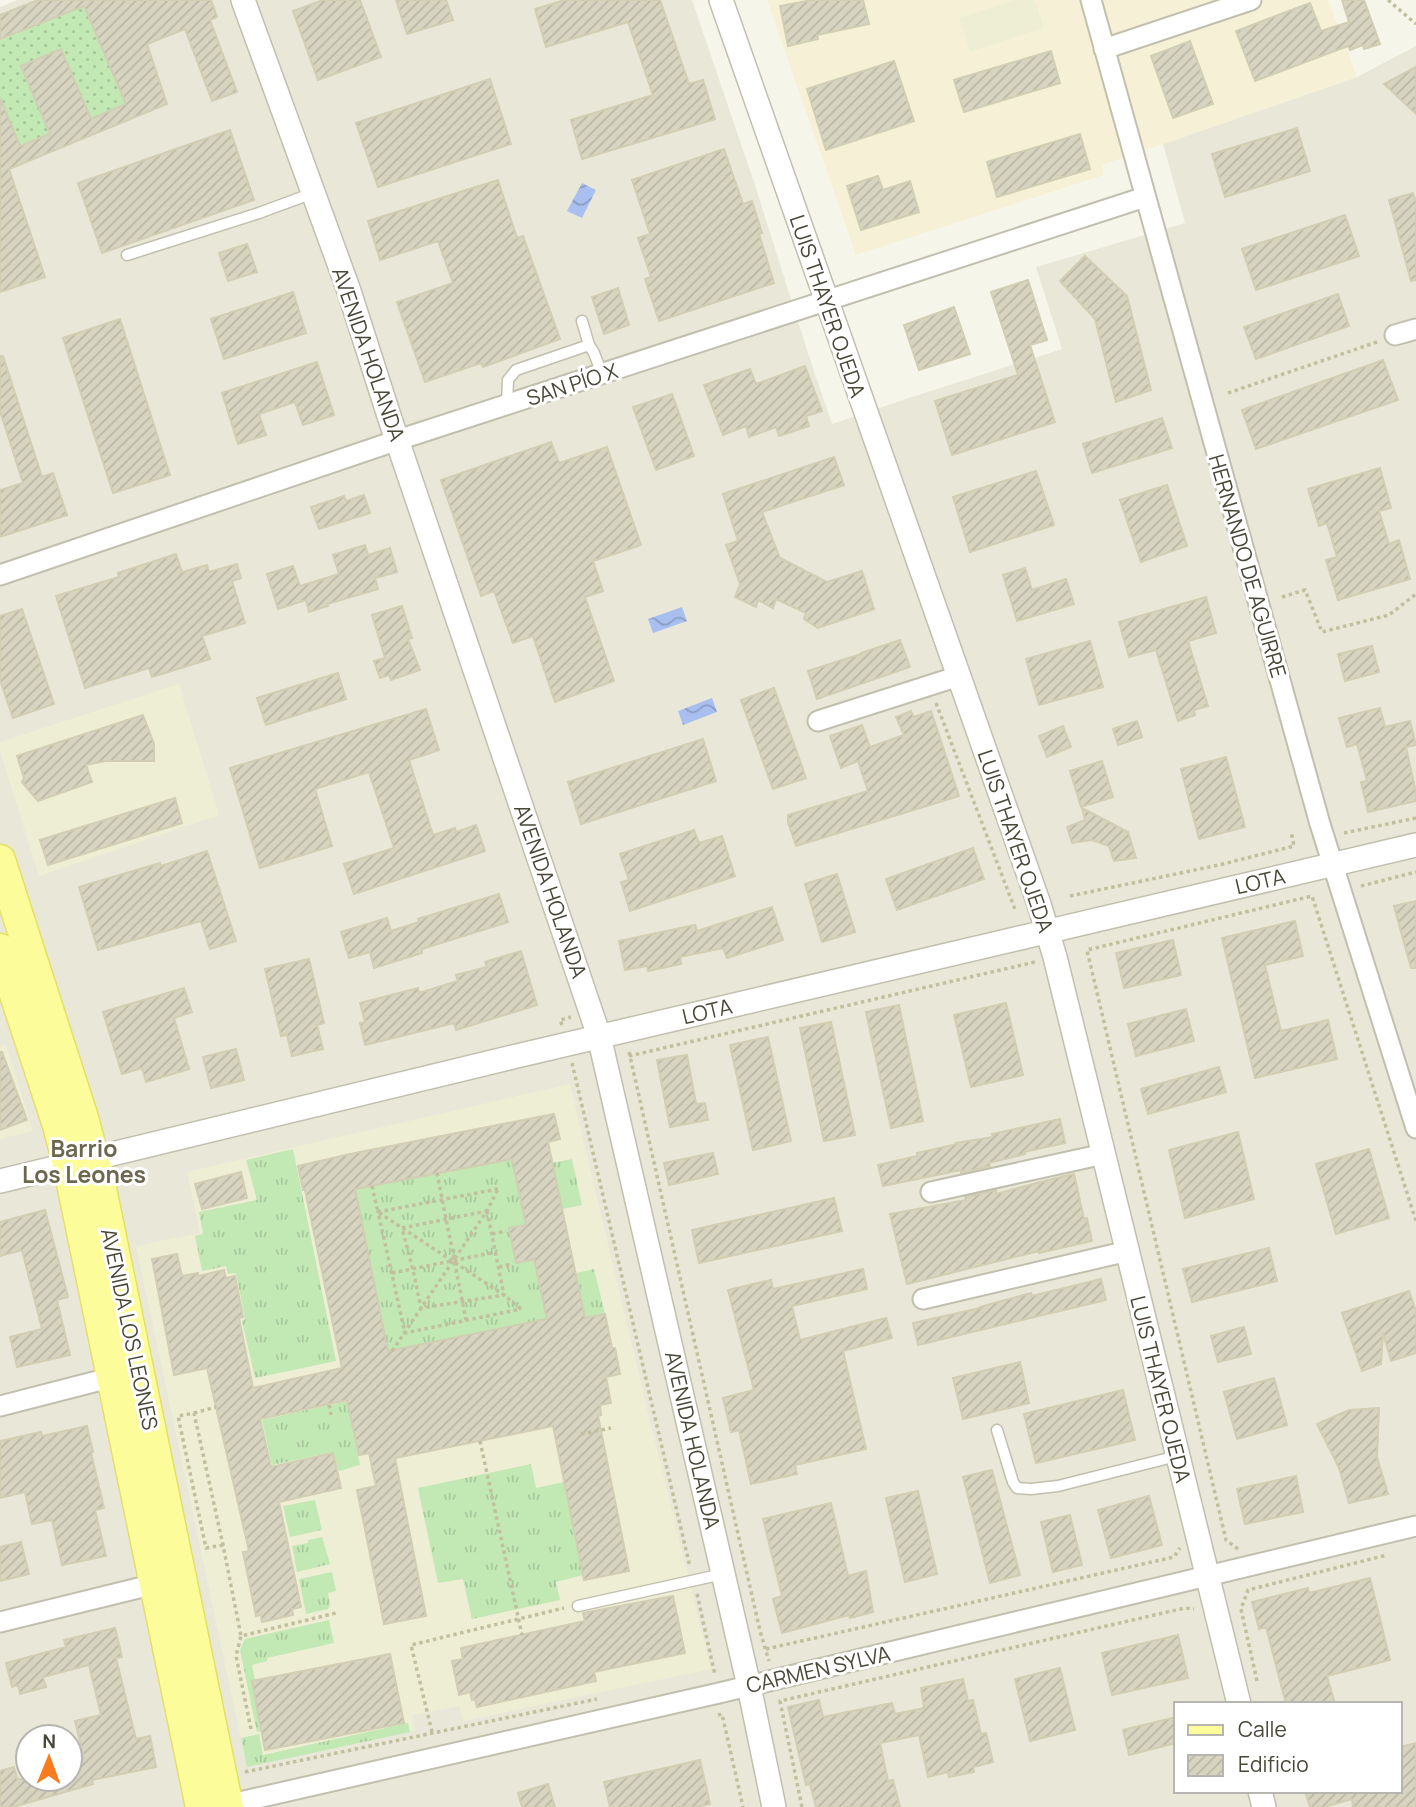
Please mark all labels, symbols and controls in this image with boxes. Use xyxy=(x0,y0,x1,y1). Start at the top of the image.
street label: LUIS THAYER OJEDA xyxy=(784,211,872,401)
street label: AVENIDA HOLANDA xyxy=(326,263,412,445)
street label: SAN PÍO X xyxy=(523,356,622,412)
street label: HERNANDO DE AGUIRRE xyxy=(1203,451,1293,681)
street label: LUIS THAYER OJEDA xyxy=(972,746,1060,936)
street label: AVENIDA HOLANDA xyxy=(508,800,594,982)
street label: LOTA xyxy=(1232,862,1288,900)
street label: LOTA xyxy=(679,992,735,1030)
district label: Barrio Los Leones xyxy=(22,1132,146,1190)
street label: AVENIDA LOS LEONES xyxy=(95,1226,165,1432)
street label: LUIS THAYER OJEDA xyxy=(1124,1293,1198,1485)
street label: AVENIDA HOLANDA xyxy=(659,1348,727,1532)
street label: CARMEN SYLVA xyxy=(743,1639,893,1699)
legend xyxy=(1174,1702,1402,1793)
text: Calle xyxy=(1238,1715,1287,1743)
north arrow xyxy=(14,1723,84,1793)
text: N xyxy=(42,1728,56,1754)
text: Edificio xyxy=(1238,1750,1309,1778)

